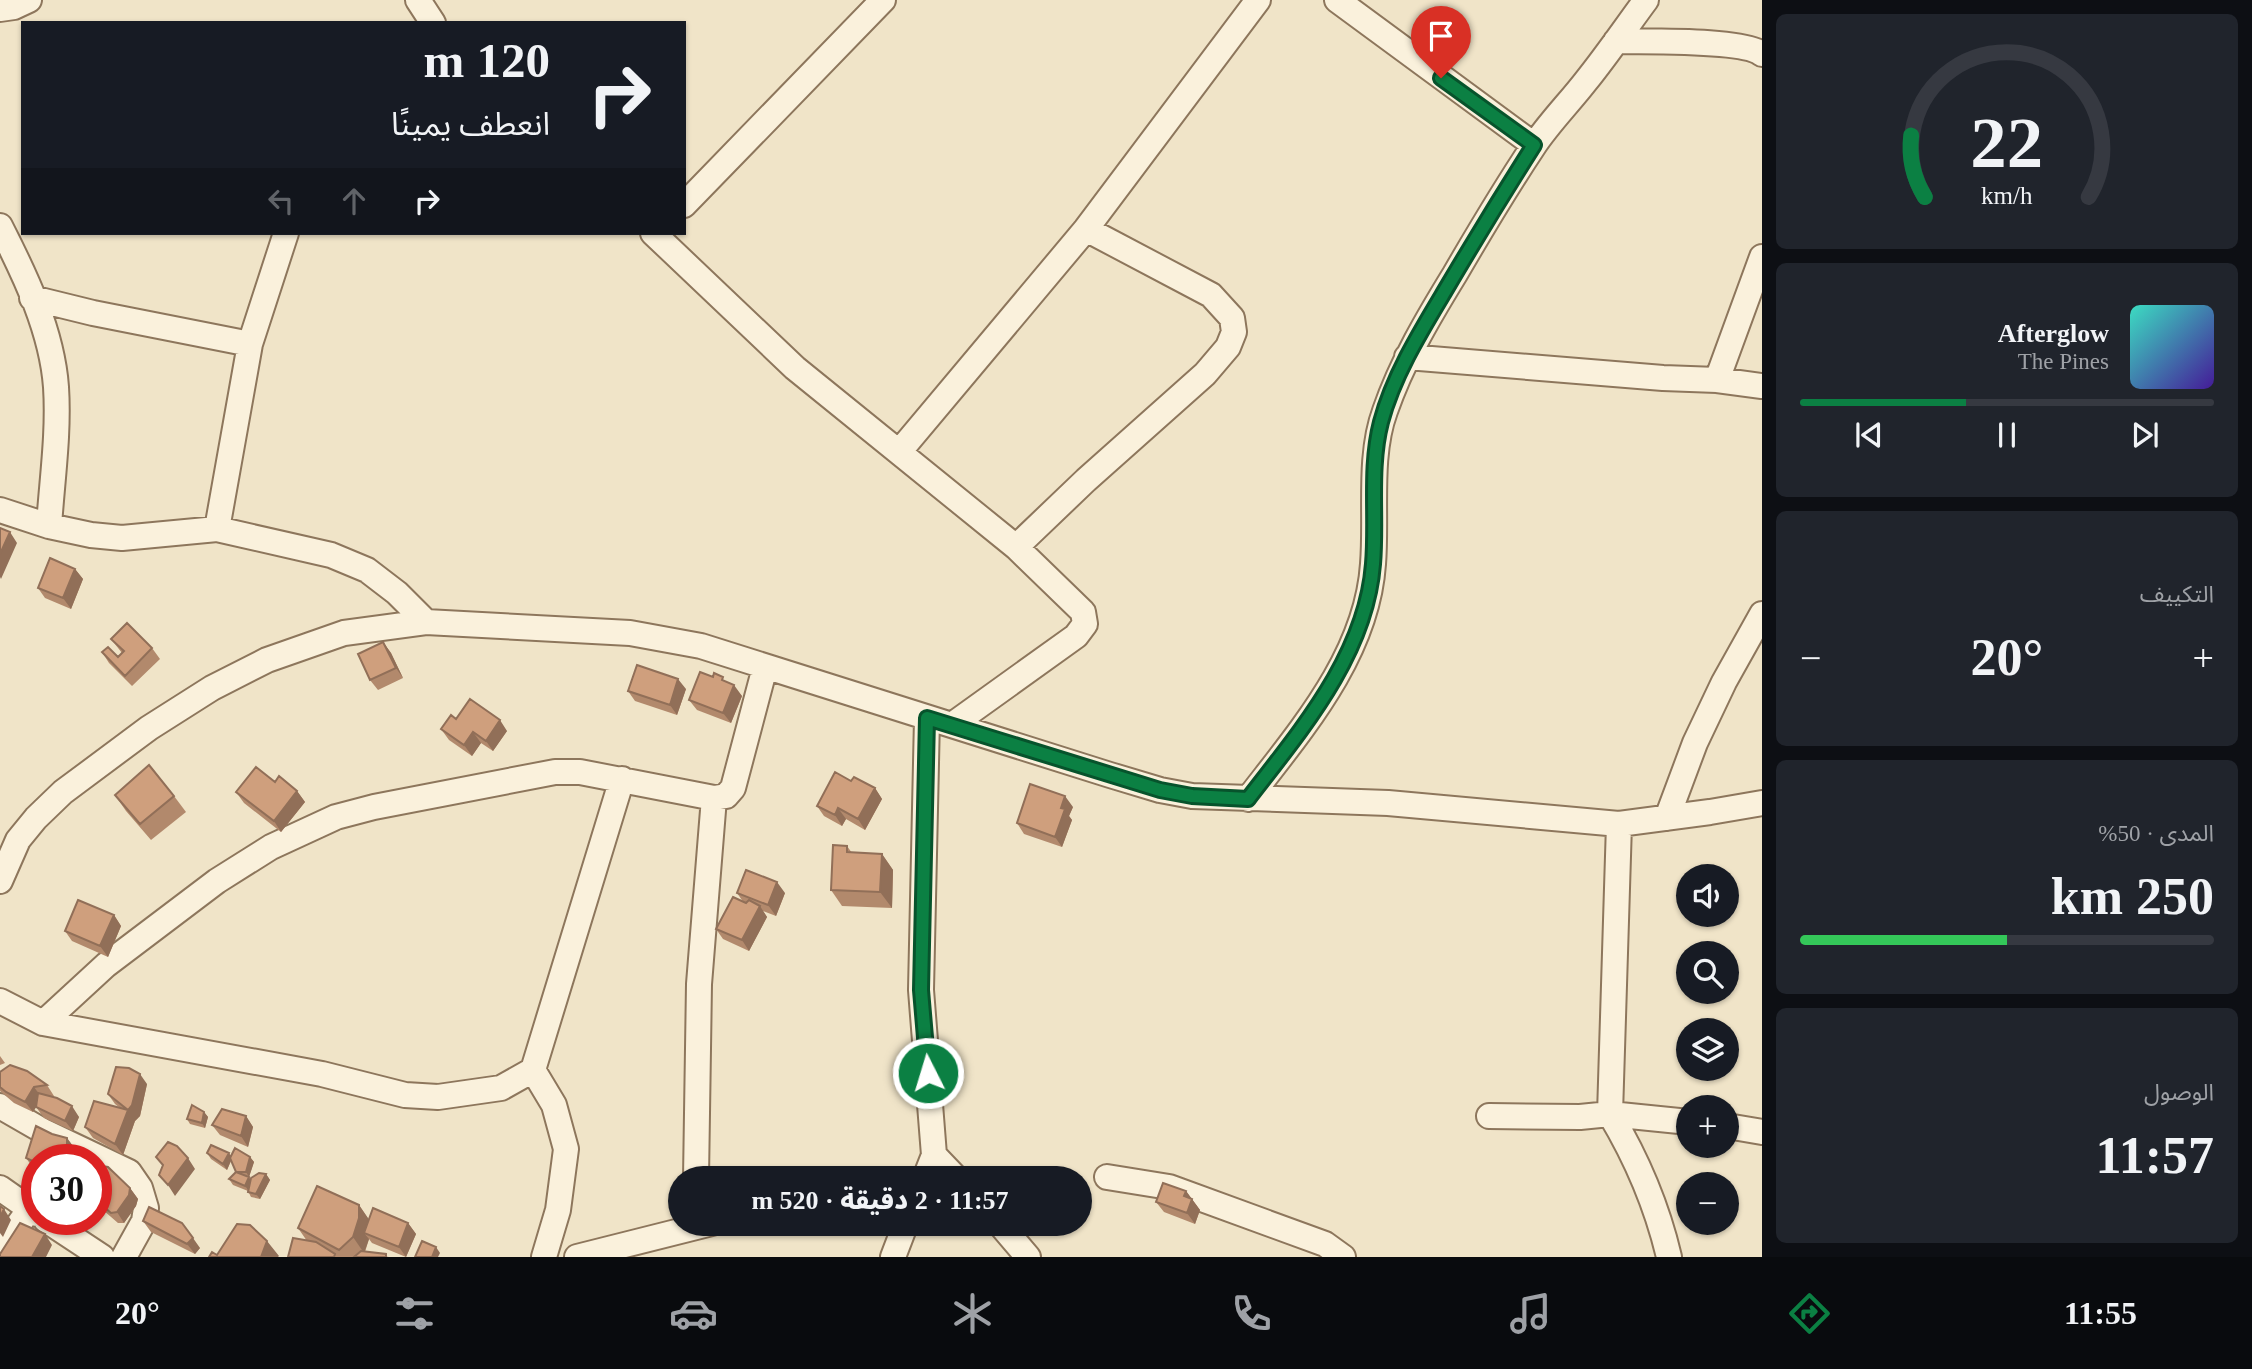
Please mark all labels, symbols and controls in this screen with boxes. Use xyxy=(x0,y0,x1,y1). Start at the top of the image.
pin xyxy=(1411,6,1471,78)
icon: arrive xyxy=(1422,17,1460,55)
text: 120 m xyxy=(423,33,550,88)
icon: right xyxy=(574,49,665,140)
text: 22 xyxy=(1971,103,2043,184)
text: انعطف يمينًا xyxy=(391,106,550,142)
icon: left xyxy=(262,182,300,220)
icon: ahead xyxy=(335,182,373,220)
icon: right xyxy=(408,182,446,220)
text: km/h xyxy=(1981,182,2033,209)
text: Afterglow xyxy=(1998,319,2109,348)
text: The Pines xyxy=(2018,349,2109,374)
icon: previous xyxy=(1850,416,1888,454)
icon: pause xyxy=(1988,416,2026,454)
icon: next xyxy=(2126,416,2164,454)
text: التكييف xyxy=(2140,582,2214,607)
text: 20° xyxy=(1971,629,2043,686)
text: − xyxy=(1800,637,1821,679)
text: + xyxy=(2193,637,2214,679)
text: المدى · 50% xyxy=(2098,821,2214,846)
map controls xyxy=(1676,864,1739,1235)
button: sound xyxy=(1676,864,1739,927)
text: 250 km xyxy=(2051,868,2214,925)
button: search xyxy=(1676,941,1739,1004)
button: layers xyxy=(1676,1018,1739,1081)
position arrow xyxy=(891,1036,965,1110)
text: الوصول xyxy=(2144,1080,2214,1105)
button: + xyxy=(1676,1095,1739,1158)
text: 11:57 xyxy=(2096,1127,2214,1184)
speed limit sign: 30 xyxy=(21,1144,112,1235)
button: − xyxy=(1676,1172,1739,1235)
text: 11:57 · 2 دقيقة · 520 m xyxy=(751,1186,1009,1215)
icon: filters xyxy=(390,1289,439,1338)
icon: car xyxy=(669,1289,718,1338)
icon: climate xyxy=(948,1289,997,1338)
icon: phone xyxy=(1227,1289,1276,1338)
icon: music xyxy=(1506,1289,1555,1338)
icon: directions xyxy=(1785,1289,1834,1338)
text: 20° xyxy=(115,1295,160,1331)
text: 11:55 xyxy=(2064,1295,2137,1331)

